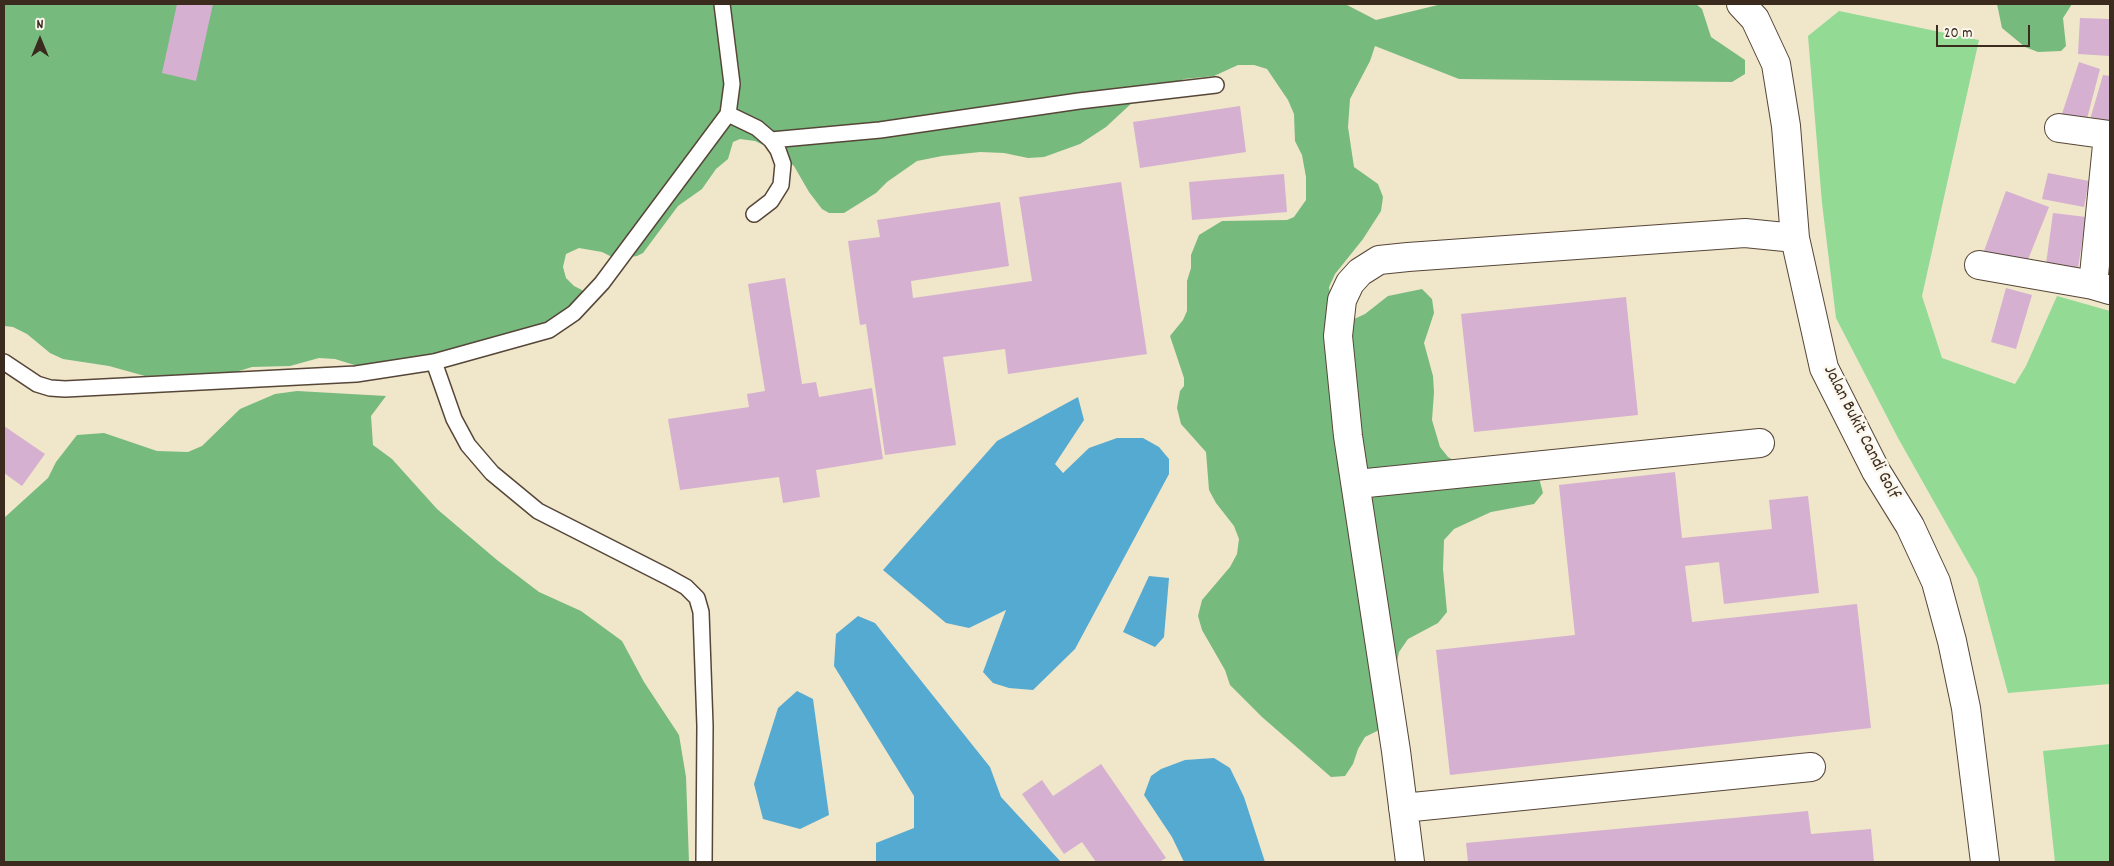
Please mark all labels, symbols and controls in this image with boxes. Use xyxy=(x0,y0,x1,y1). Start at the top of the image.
north arrow xyxy=(15,15,65,65)
text: N xyxy=(37,15,43,35)
scale bar xyxy=(1939,15,2033,47)
text: 20 m xyxy=(1944,23,1972,45)
street label: Jalan Bukit Candi Golf xyxy=(1817,363,1903,503)

